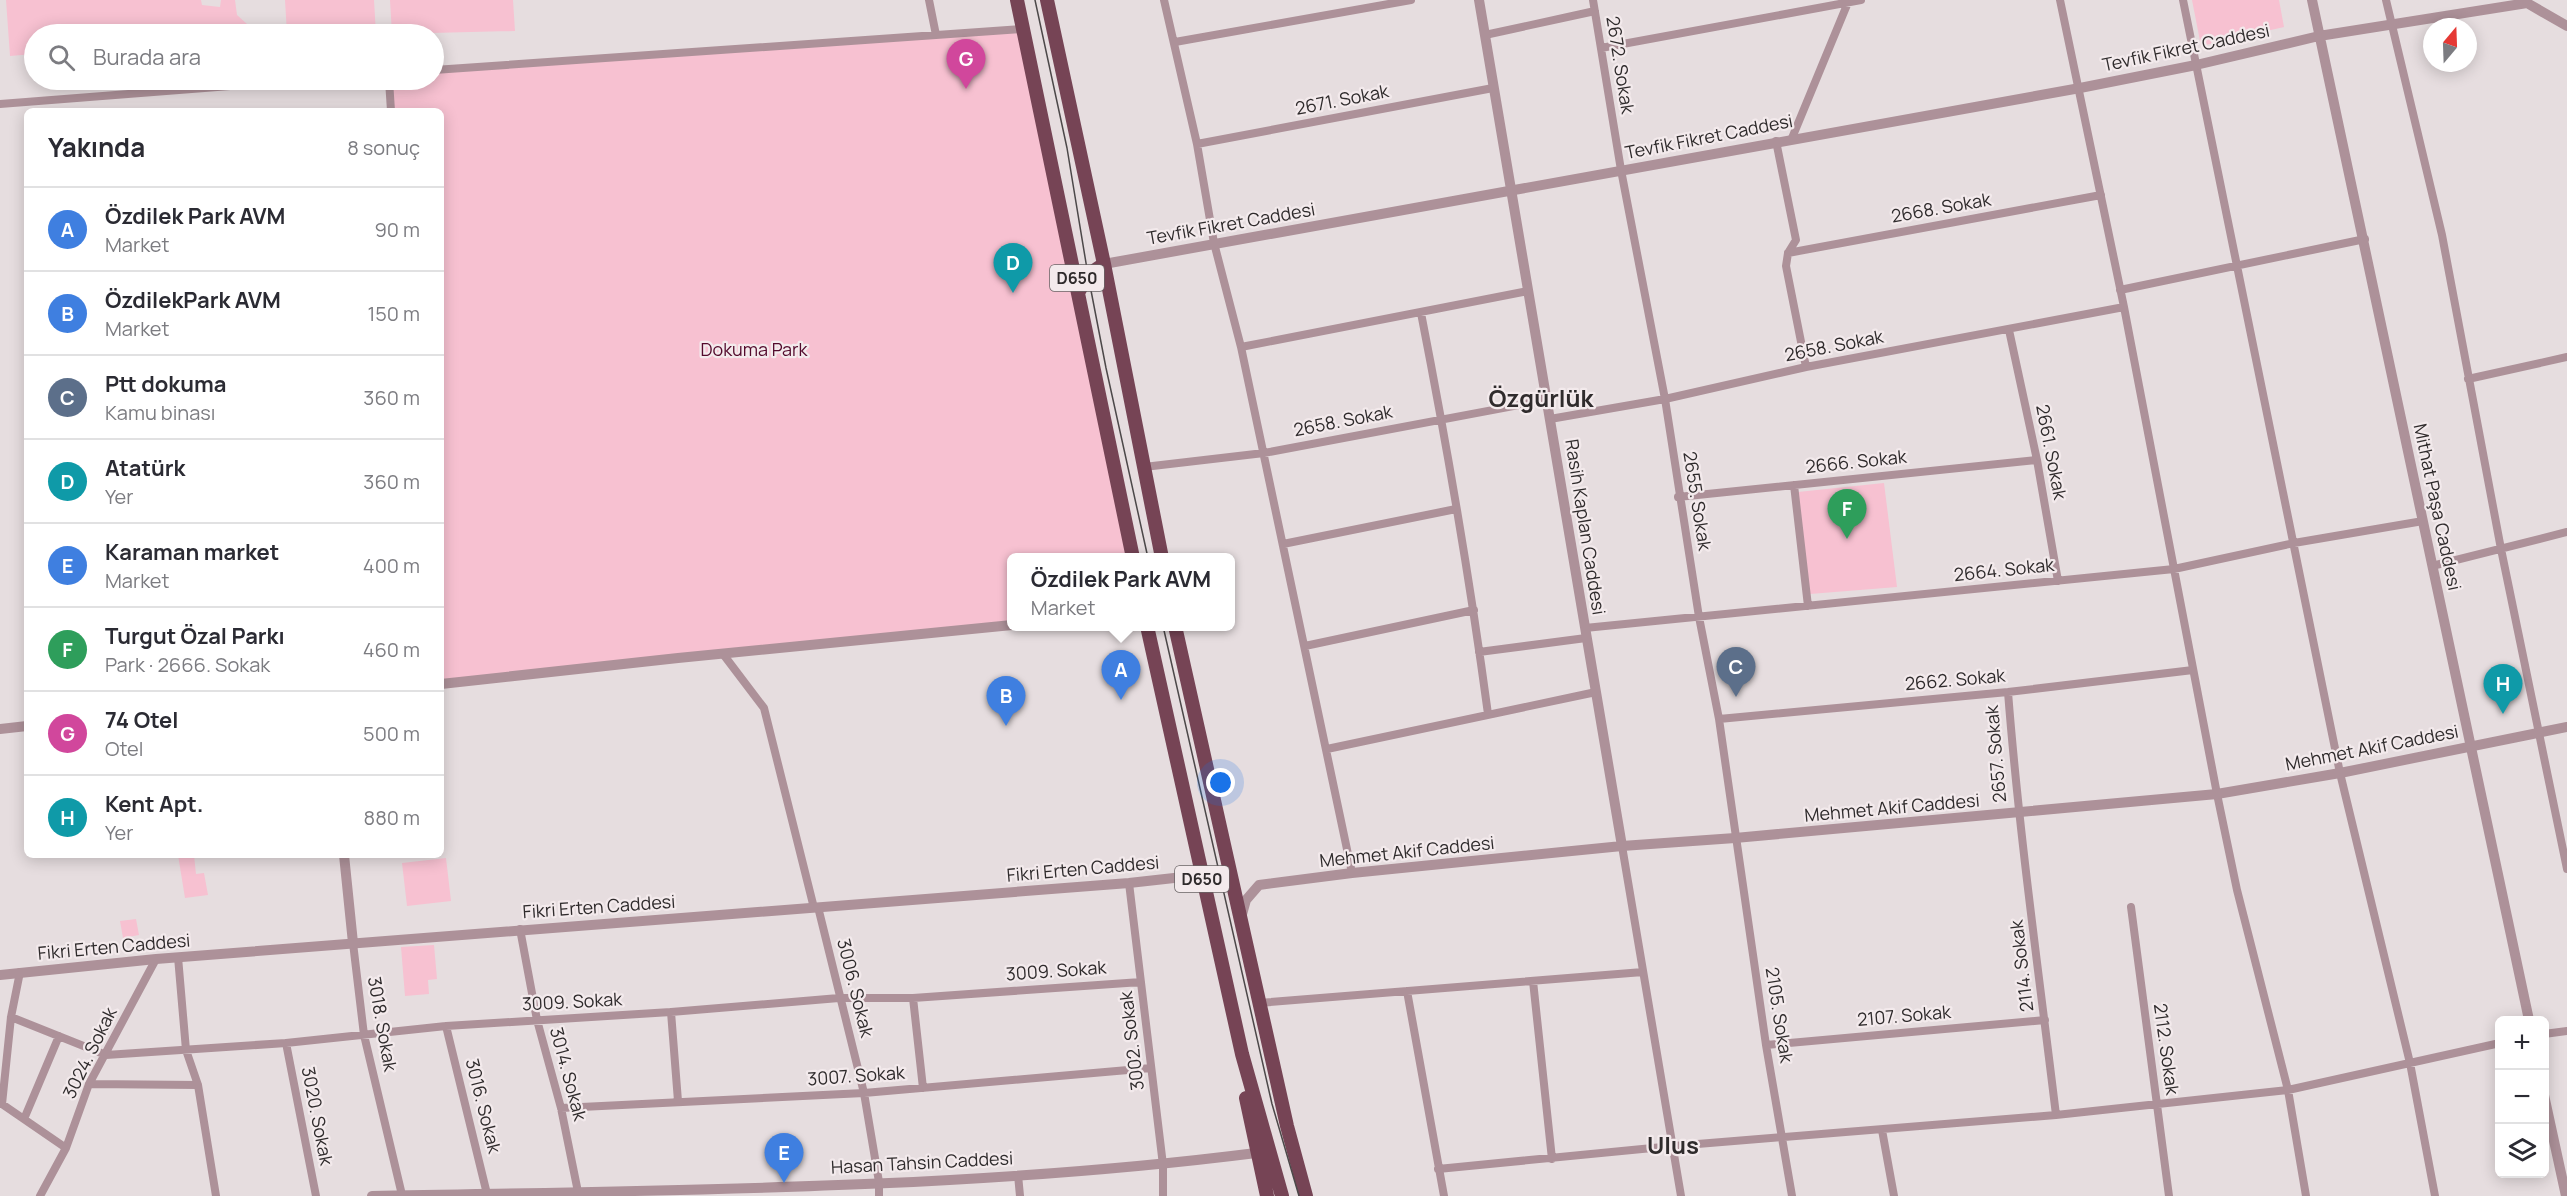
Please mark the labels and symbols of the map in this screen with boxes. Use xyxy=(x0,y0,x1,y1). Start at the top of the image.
street label: 2672. Sokak xyxy=(1601,14,1641,116)
street label: Tevfik Fikret Caddesi xyxy=(2100,18,2272,76)
north arrow xyxy=(2423,18,2477,72)
pin: G xyxy=(946,40,986,89)
street label: 2671. Sokak xyxy=(1293,78,1392,120)
street label: Tevfik Fikret Caddesi xyxy=(1623,108,1795,164)
street label: 2668. Sokak xyxy=(1889,186,1994,228)
street label: Tevfik Fikret Caddesi xyxy=(1145,196,1317,250)
pin: D xyxy=(994,244,1032,293)
road number: D650 xyxy=(1050,265,1104,291)
street label: 2658. Sokak xyxy=(1782,323,1886,366)
park label: Dokuma Park xyxy=(700,337,809,361)
district label: Özgürlük xyxy=(1489,381,1594,414)
street label: 2658. Sokak xyxy=(1291,398,1395,441)
street label: 2661. Sokak xyxy=(2031,402,2073,502)
street label: Mithat Paşa Caddesi xyxy=(2409,421,2467,592)
street label: Rasih Kaplan Caddesi xyxy=(1560,437,1612,616)
street label: 2666. Sokak xyxy=(1804,444,1909,478)
street label: 2655. Sokak xyxy=(1678,450,1718,553)
pin: F xyxy=(1828,490,1866,539)
street label: 2664. Sokak xyxy=(1953,552,2056,586)
pin: C xyxy=(1716,648,1756,697)
pin: A xyxy=(1102,650,1140,700)
street label: 2662. Sokak xyxy=(1904,663,2007,695)
pin: H xyxy=(2484,664,2522,714)
pin: B xyxy=(986,676,1026,726)
street label: 2657. Sokak xyxy=(1979,703,2011,804)
street label: Mehmet Akif Caddesi xyxy=(2283,718,2460,776)
your location xyxy=(1206,768,1235,797)
street label: Mehmet Akif Caddesi xyxy=(1803,787,1981,827)
street label: Mehmet Akif Caddesi xyxy=(1318,830,1496,872)
street label: Fikri Erten Caddesi xyxy=(1006,849,1160,887)
road number: D650 xyxy=(1175,866,1229,892)
street label: Fikri Erten Caddesi xyxy=(522,889,676,923)
street label: 2114. Sokak xyxy=(2003,918,2039,1013)
street label: Fikri Erten Caddesi xyxy=(37,927,191,965)
street label: 3006. Sokak xyxy=(832,936,880,1041)
street label: 3009. Sokak xyxy=(1005,954,1108,985)
street label: 2105. Sokak xyxy=(1761,965,1800,1065)
street label: 3018. Sokak xyxy=(363,974,403,1074)
street label: 3009. Sokak xyxy=(521,986,624,1016)
street label: 3002. Sokak xyxy=(1113,989,1149,1092)
street label: 2107. Sokak xyxy=(1856,999,1953,1031)
street label: 2112. Sokak xyxy=(2149,1001,2185,1097)
street label: 3024. Sokak xyxy=(57,1002,122,1102)
street label: 3014. Sokak xyxy=(545,1024,593,1124)
street label: 3016. Sokak xyxy=(461,1056,508,1157)
street label: 3007. Sokak xyxy=(806,1060,906,1090)
street label: 3020. Sokak xyxy=(297,1064,340,1168)
district label: Ulus xyxy=(1647,1128,1699,1161)
pin: E xyxy=(764,1134,804,1183)
street label: Hasan Tahsin Caddesi xyxy=(830,1145,1014,1179)

